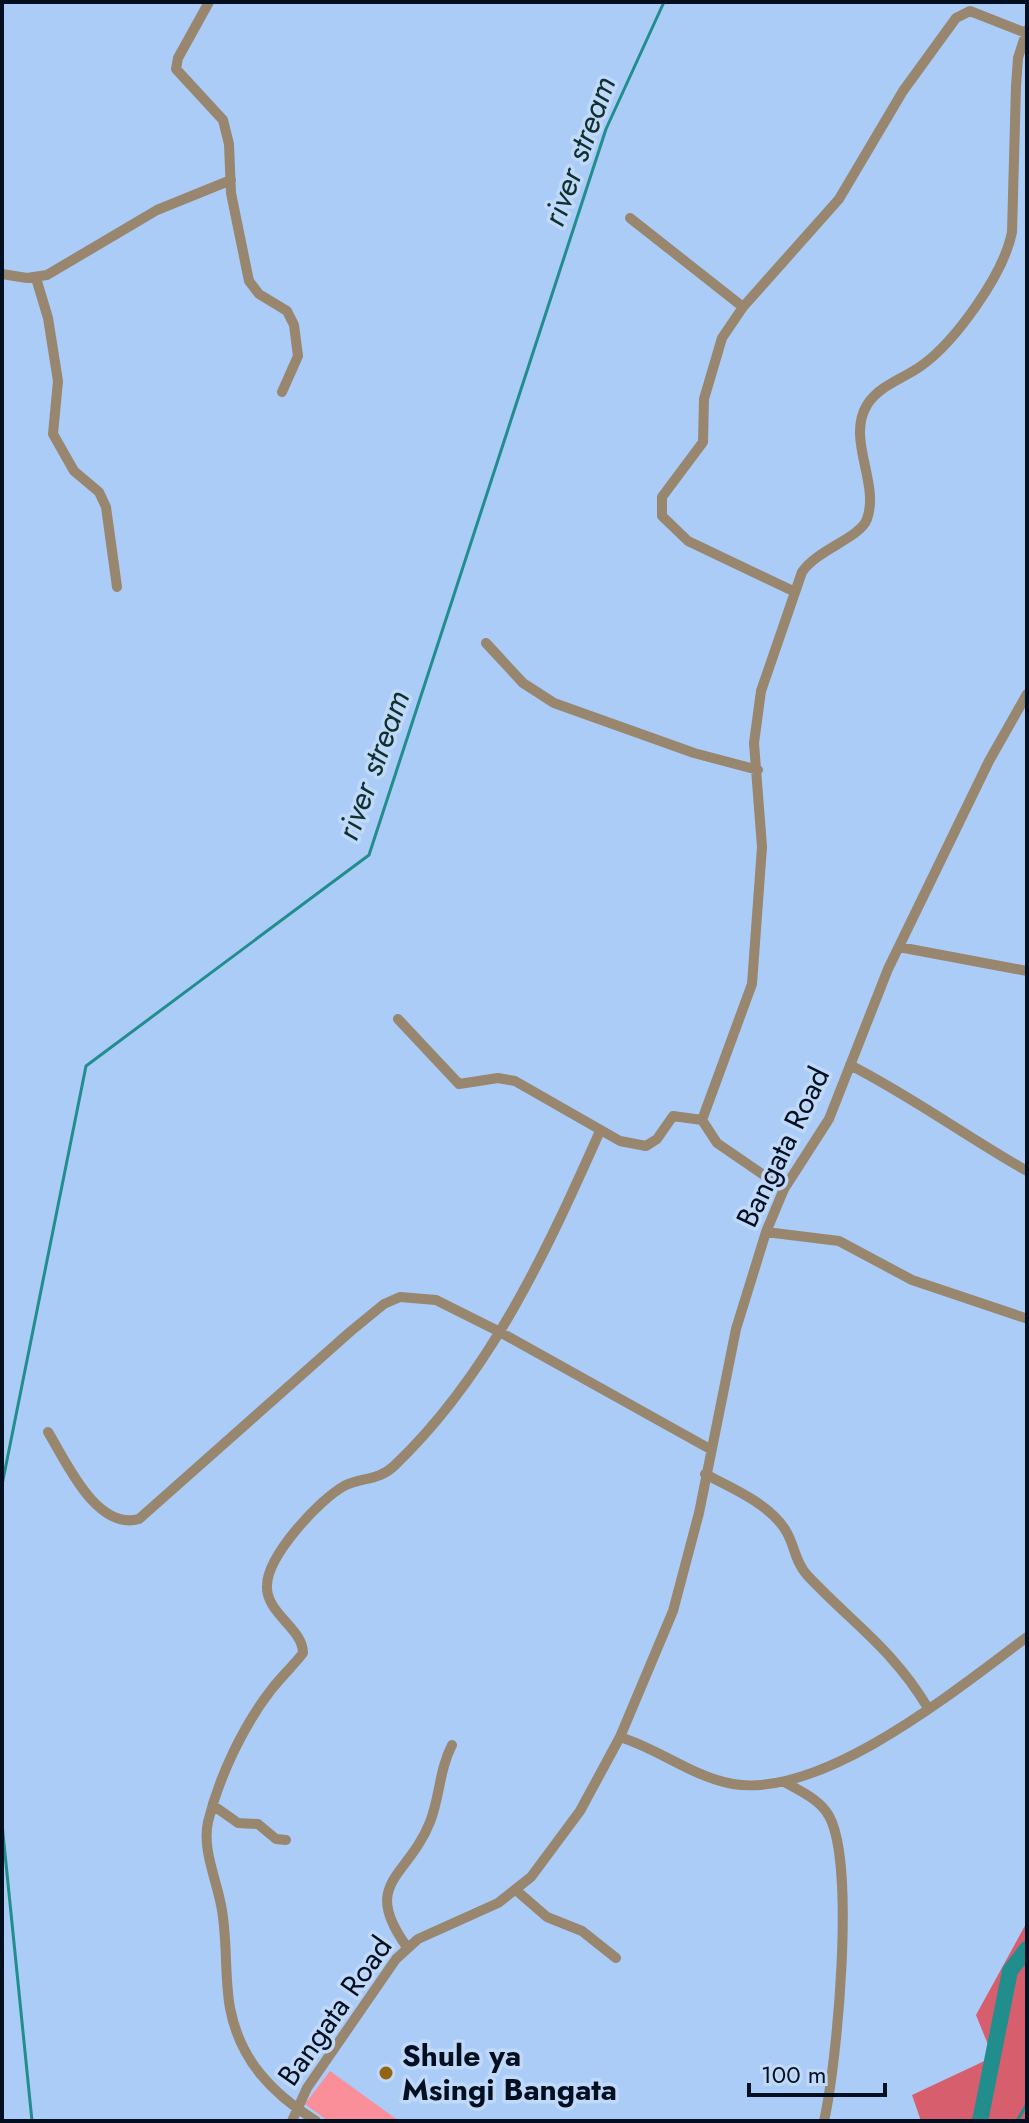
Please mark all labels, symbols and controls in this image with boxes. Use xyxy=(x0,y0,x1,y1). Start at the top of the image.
water label: river stream xyxy=(531,70,627,232)
water label: river stream xyxy=(325,684,421,846)
street label: Bangata Road xyxy=(725,1059,840,1234)
street label: Bangata Road xyxy=(267,1927,402,2094)
place label: Shule ya Msingi Bangata xyxy=(402,2034,617,2111)
scale bar xyxy=(749,2047,885,2097)
text: 100 m xyxy=(761,2057,827,2092)
marker: Shule ya Msingi Bangata xyxy=(377,2064,395,2082)

